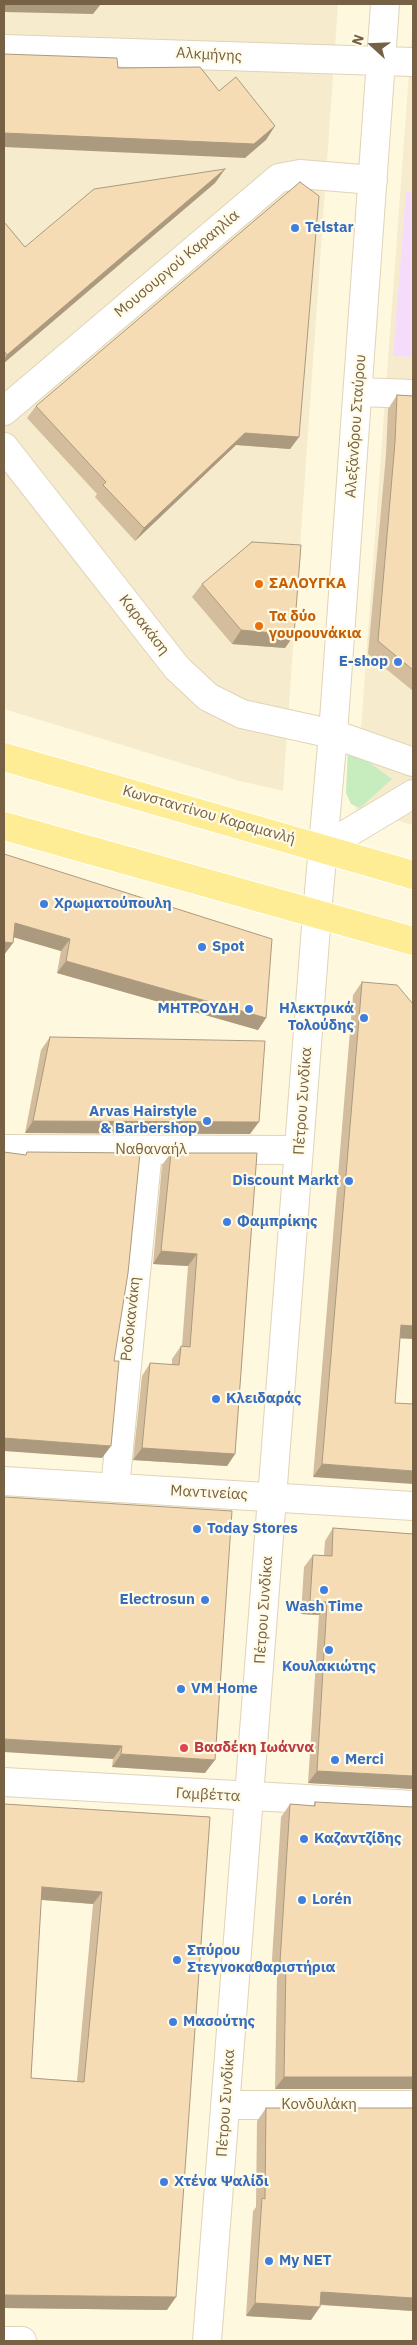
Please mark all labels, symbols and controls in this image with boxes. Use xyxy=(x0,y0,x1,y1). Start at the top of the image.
north arrow xyxy=(347,20,397,70)
text: N xyxy=(348,32,368,48)
street label: Αλκμήνης xyxy=(176,44,242,66)
street label: Μουσουργού Καραηλία xyxy=(111,206,243,322)
place label: Telstar xyxy=(305,219,354,237)
marker: Telstar xyxy=(289,222,301,234)
street label: Αλεξάνδρου Σταύρου xyxy=(342,353,370,499)
place label: ΣΑΛΟΥΓΚΑ xyxy=(269,575,346,593)
marker: ΣΑΛΟΥΓΚΑ xyxy=(253,578,265,590)
street label: Καρακάση xyxy=(115,591,173,659)
place label: Τα δύο γουρουνάκια xyxy=(269,608,361,643)
marker: Τα δύο γουρουνάκια xyxy=(253,620,265,632)
place label: E-shop xyxy=(339,653,388,671)
marker: E-shop xyxy=(392,656,404,668)
street label: Κωνσταντίνου Καραμανλή xyxy=(120,782,298,848)
place label: Χρωματούπουλη xyxy=(54,895,172,913)
marker: Χρωματούπουλη xyxy=(38,898,50,910)
place label: Spot xyxy=(212,938,245,956)
marker: Spot xyxy=(196,941,208,953)
place label: ΜΗΤΡΟΥΔΗ xyxy=(158,1000,239,1018)
place label: Ηλεκτρικά Τολούδης xyxy=(279,1000,354,1035)
marker: ΜΗΤΡΟΥΔΗ xyxy=(243,1003,255,1015)
marker: Ηλεκτρικά Τολούδης xyxy=(358,1012,370,1024)
street label: Πέτρου Συνδίκα xyxy=(290,1046,316,1156)
place label: Arvas Hairstyle & Barbershop xyxy=(89,1103,197,1138)
marker: Arvas Hairstyle & Barbershop xyxy=(201,1115,213,1127)
street label: Ναθαναήλ xyxy=(115,1141,187,1159)
place label: Discount Markt xyxy=(232,1172,339,1190)
marker: Discount Markt xyxy=(343,1175,355,1187)
place label: Φαμπρίκης xyxy=(237,1213,318,1231)
marker: Φαμπρίκης xyxy=(221,1216,233,1228)
street label: Ροδοκανάκη xyxy=(118,1276,144,1362)
place label: Κλειδαράς xyxy=(226,1390,302,1408)
marker: Κλειδαράς xyxy=(210,1393,222,1405)
street label: Μαντινείας xyxy=(170,1482,248,1504)
place label: Today Stores xyxy=(207,1520,298,1538)
marker: Today Stores xyxy=(191,1523,203,1535)
street label: Πέτρου Συνδίκα xyxy=(251,1555,277,1665)
marker: Wash Time xyxy=(318,1584,330,1596)
place label: Electrosun xyxy=(120,1591,195,1609)
marker: Electrosun xyxy=(199,1594,211,1606)
place label: Wash Time xyxy=(285,1598,363,1616)
marker: Κουλακιώτης xyxy=(323,1644,335,1656)
place label: Κουλακιώτης xyxy=(282,1658,376,1676)
place label: VM Home xyxy=(191,1680,258,1698)
marker: VM Home xyxy=(175,1683,187,1695)
place label: Βασδέκη Ιωάννα xyxy=(194,1739,314,1757)
marker: Βασδέκη Ιωάννα xyxy=(178,1742,190,1754)
place label: Merci xyxy=(345,1751,384,1769)
marker: Merci xyxy=(329,1754,341,1766)
street label: Γαμβέττα xyxy=(175,1784,241,1806)
place label: Καζαντζίδης xyxy=(314,1830,402,1848)
marker: Καζαντζίδης xyxy=(298,1833,310,1845)
place label: Lorén xyxy=(312,1891,352,1909)
marker: Lorén xyxy=(296,1894,308,1906)
place label: Σπύρου Στεγνοκαθαριστήρια xyxy=(187,1942,336,1977)
marker: Σπύρου Στεγνοκαθαριστήρια xyxy=(171,1954,183,1966)
place label: Μασούτης xyxy=(183,2013,255,2031)
marker: Μασούτης xyxy=(167,2016,179,2028)
street label: Πέτρου Συνδίκα xyxy=(213,2048,239,2158)
street label: Κονδυλάκη xyxy=(281,2096,357,2114)
place label: Χτένα Ψαλίδι xyxy=(174,2173,269,2191)
marker: Χτένα Ψαλίδι xyxy=(158,2176,170,2188)
place label: My NET xyxy=(279,2252,332,2270)
marker: My NET xyxy=(263,2255,275,2267)

